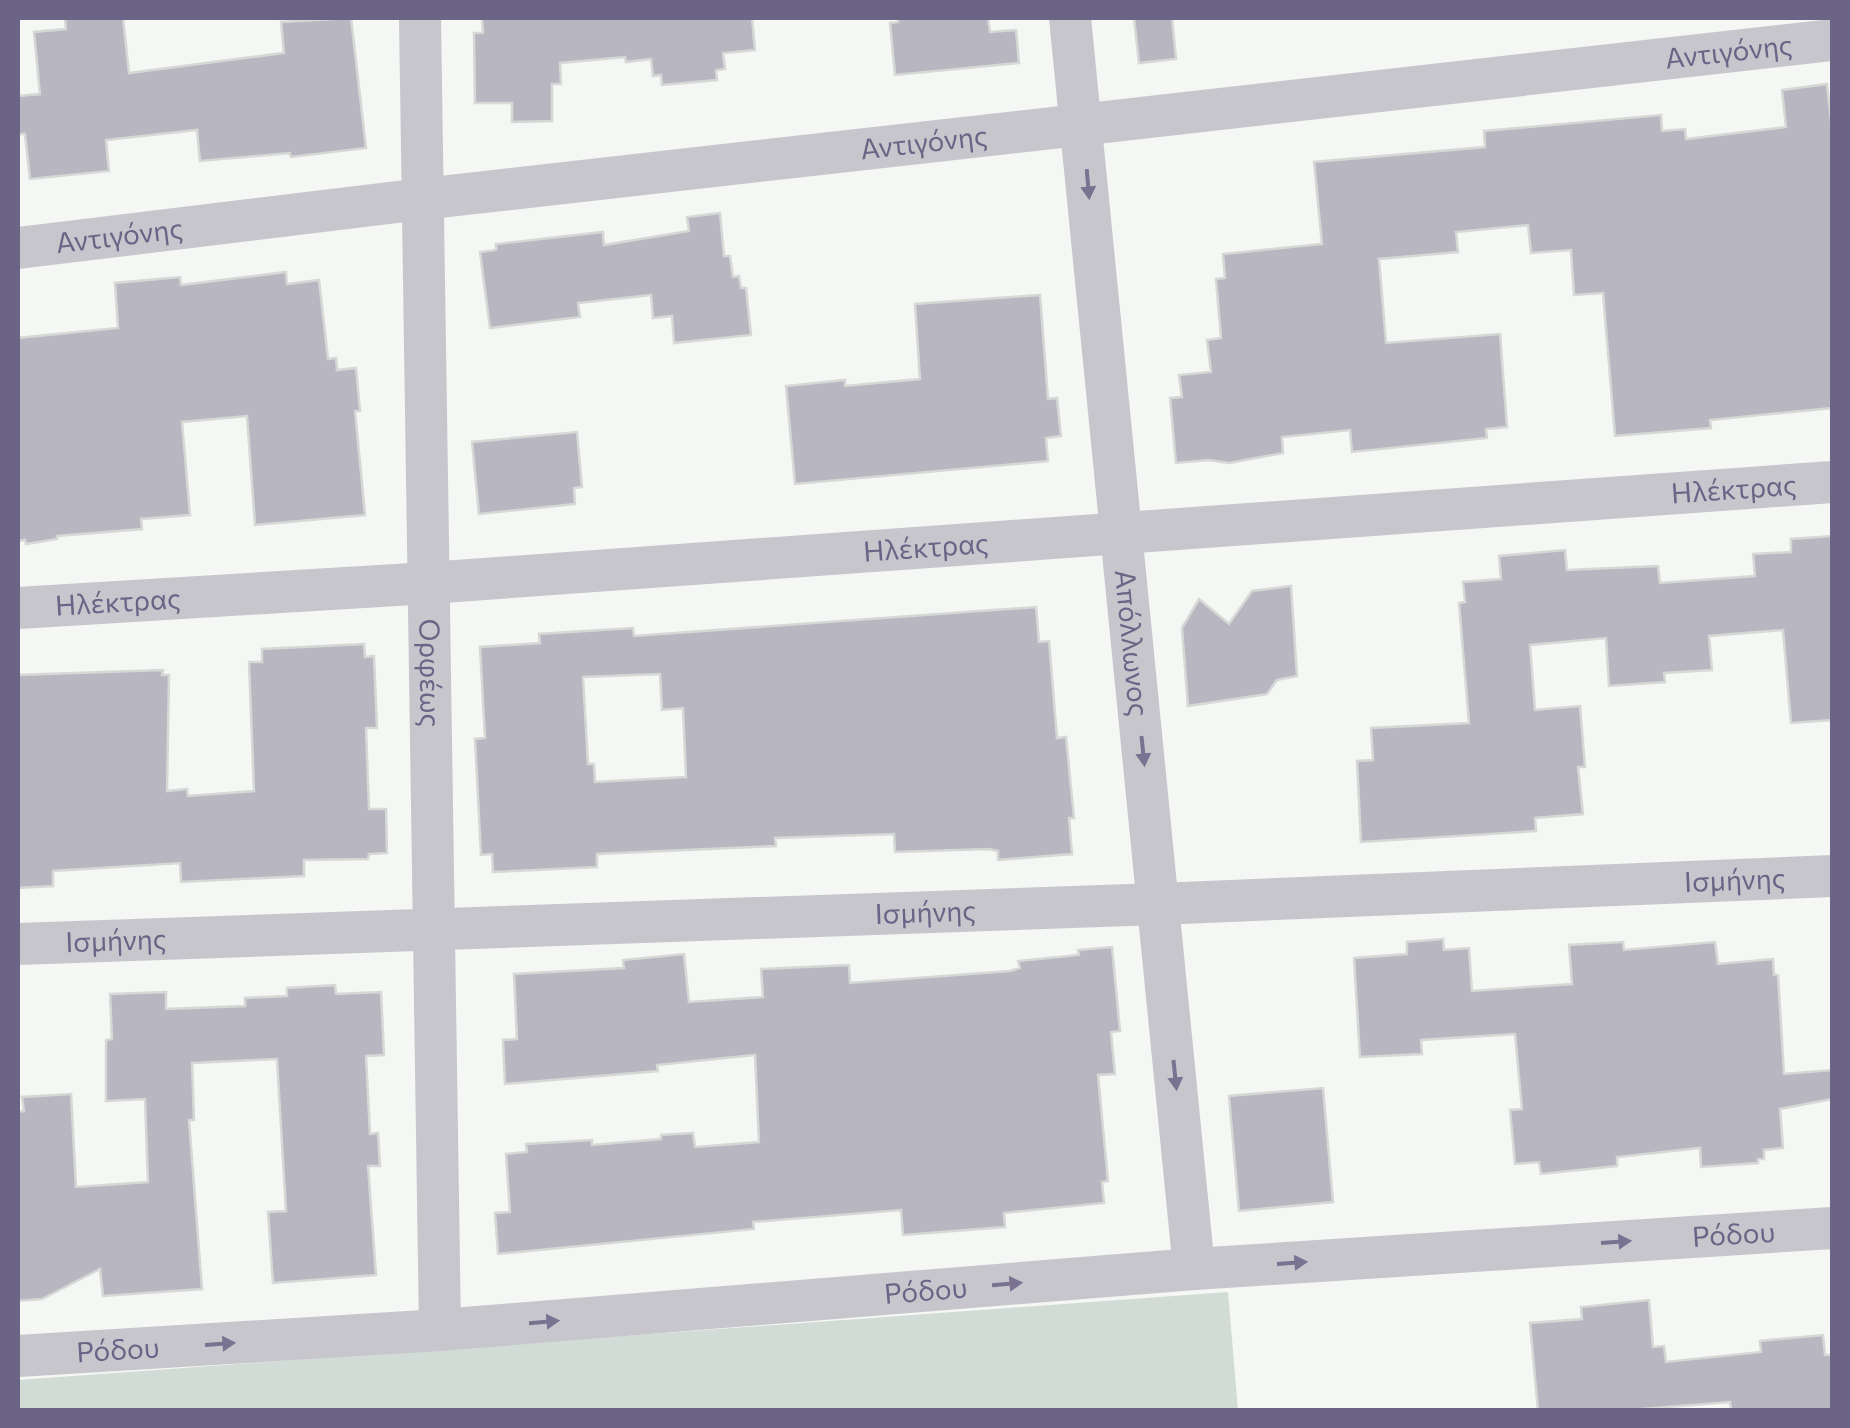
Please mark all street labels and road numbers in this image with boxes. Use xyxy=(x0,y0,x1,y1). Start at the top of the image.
street label: Αντιγόνης xyxy=(1663,27,1794,75)
street label: Αντιγόνης xyxy=(858,117,989,165)
street label: Αντιγόνης xyxy=(54,210,185,259)
street label: Ηλέκτρας xyxy=(1670,467,1798,510)
street label: Ηλέκτρας xyxy=(862,525,990,568)
street label: Απόλλωνος xyxy=(1109,568,1157,718)
street label: Ηλέκτρας xyxy=(54,580,182,622)
street label: Ορφέως xyxy=(413,618,449,727)
street label: Ισμήνης xyxy=(1683,860,1786,898)
street label: Ισμήνης xyxy=(874,892,977,930)
street label: Ισμήνης xyxy=(65,921,167,958)
street label: Ρόδου xyxy=(1691,1214,1776,1253)
street label: Ρόδου xyxy=(883,1269,968,1310)
street label: Ρόδου xyxy=(75,1329,160,1368)

